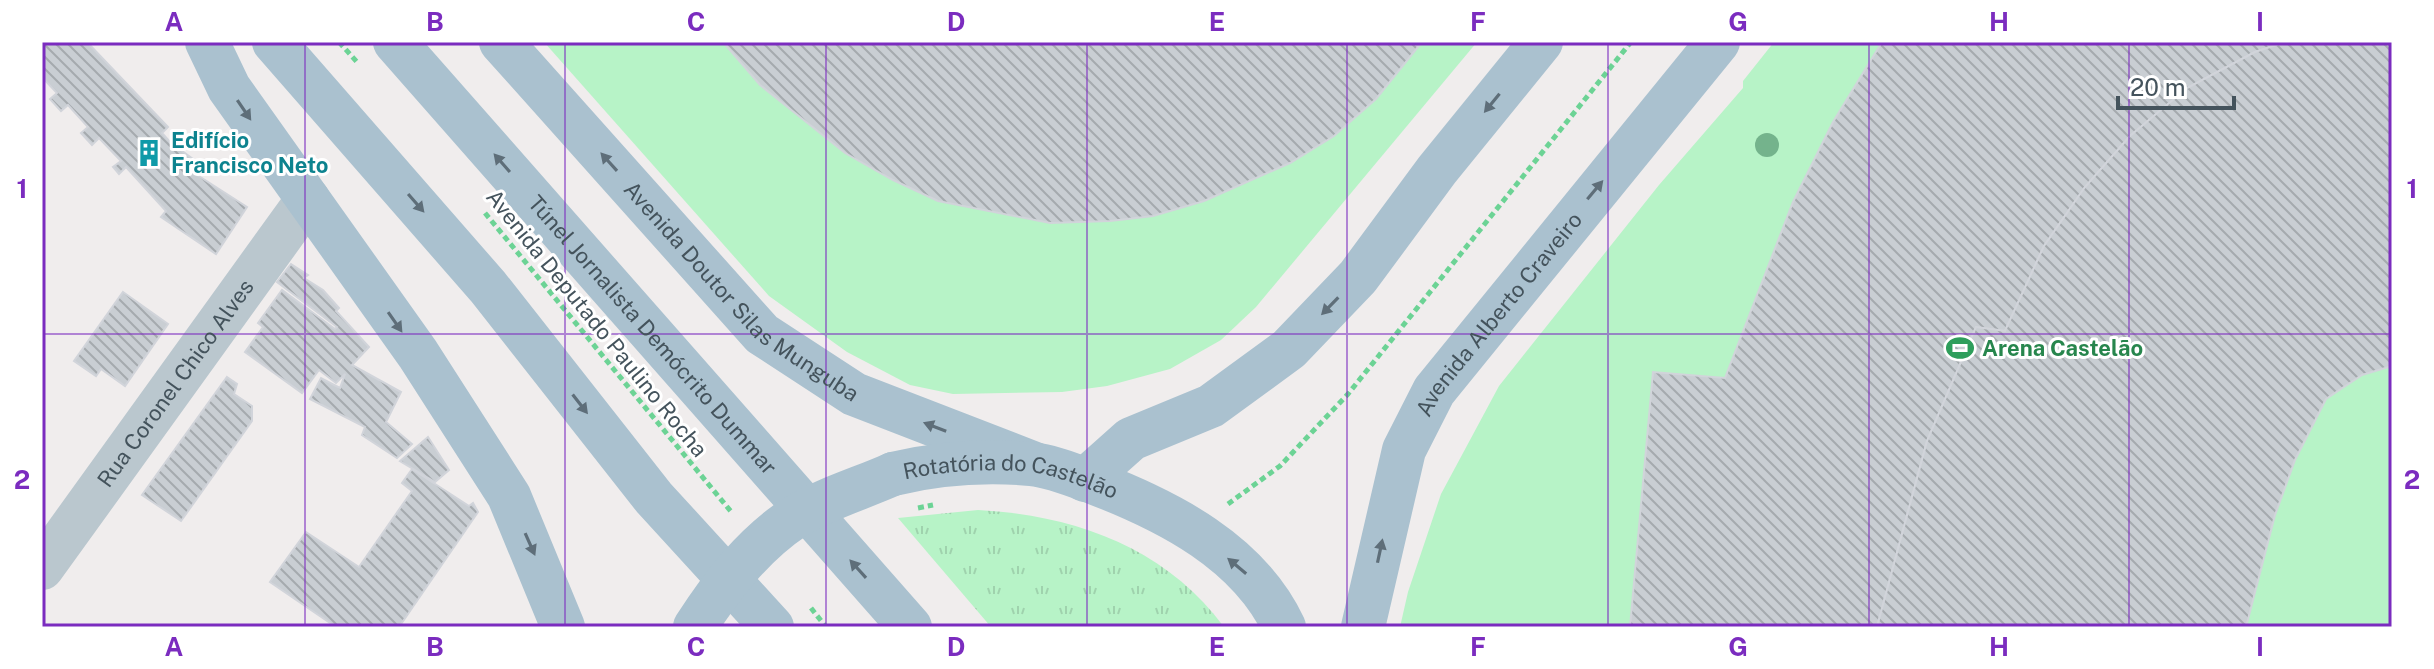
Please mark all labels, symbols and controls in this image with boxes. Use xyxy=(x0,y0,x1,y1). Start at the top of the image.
text: A xyxy=(165,6,184,37)
text: B xyxy=(426,6,444,37)
text: C xyxy=(687,6,705,37)
text: D xyxy=(947,6,965,37)
text: E xyxy=(1209,6,1225,37)
text: F xyxy=(1470,6,1486,37)
text: G xyxy=(1728,6,1748,37)
text: H xyxy=(1989,6,2009,37)
text: I xyxy=(2256,6,2264,37)
scale bar xyxy=(2118,60,2234,110)
text: 20 m xyxy=(2130,73,2186,101)
one-way arrow xyxy=(1484,93,1501,113)
one-way arrow xyxy=(236,100,251,121)
place label: Edifício Francisco Neto xyxy=(171,127,329,178)
building icon: Edifício Francisco Neto xyxy=(134,138,164,168)
one-way arrow xyxy=(600,152,618,172)
one-way arrow xyxy=(494,154,511,174)
text: 1 xyxy=(16,173,28,204)
text: 1 xyxy=(2406,173,2418,204)
street label: Avenida Doutor Silas Munguba xyxy=(619,176,864,407)
one-way arrow xyxy=(1587,180,1603,200)
street label: Avenida Deputado Paulino Rocha xyxy=(481,184,713,462)
street label: Túnel Jornalista Demócrito Dummar xyxy=(523,190,783,480)
one-way arrow xyxy=(407,193,424,213)
street label: Avenida Alberto Craveiro xyxy=(1410,207,1587,421)
street label: Rua Coronel Chico Alves xyxy=(92,274,259,492)
one-way arrow xyxy=(1321,296,1340,315)
one-way arrow xyxy=(387,311,402,332)
sports icon: Arena Castelão xyxy=(1945,333,1975,363)
place label: Arena Castelão xyxy=(1982,335,2143,361)
one-way arrow xyxy=(572,394,588,414)
one-way arrow xyxy=(923,420,947,433)
street label: Rotatória do Castelão xyxy=(901,449,1122,504)
text: 2 xyxy=(14,464,30,495)
text: 2 xyxy=(2404,464,2420,495)
one-way arrow xyxy=(523,532,536,555)
one-way arrow xyxy=(1374,538,1386,563)
one-way arrow xyxy=(1227,558,1247,575)
one-way arrow xyxy=(850,559,868,578)
text: A xyxy=(165,631,184,662)
text: B xyxy=(426,631,444,662)
text: C xyxy=(687,631,705,662)
text: D xyxy=(947,631,965,662)
text: E xyxy=(1209,631,1225,662)
text: F xyxy=(1470,631,1486,662)
text: G xyxy=(1728,631,1748,662)
text: H xyxy=(1989,631,2009,662)
text: I xyxy=(2256,631,2264,662)

